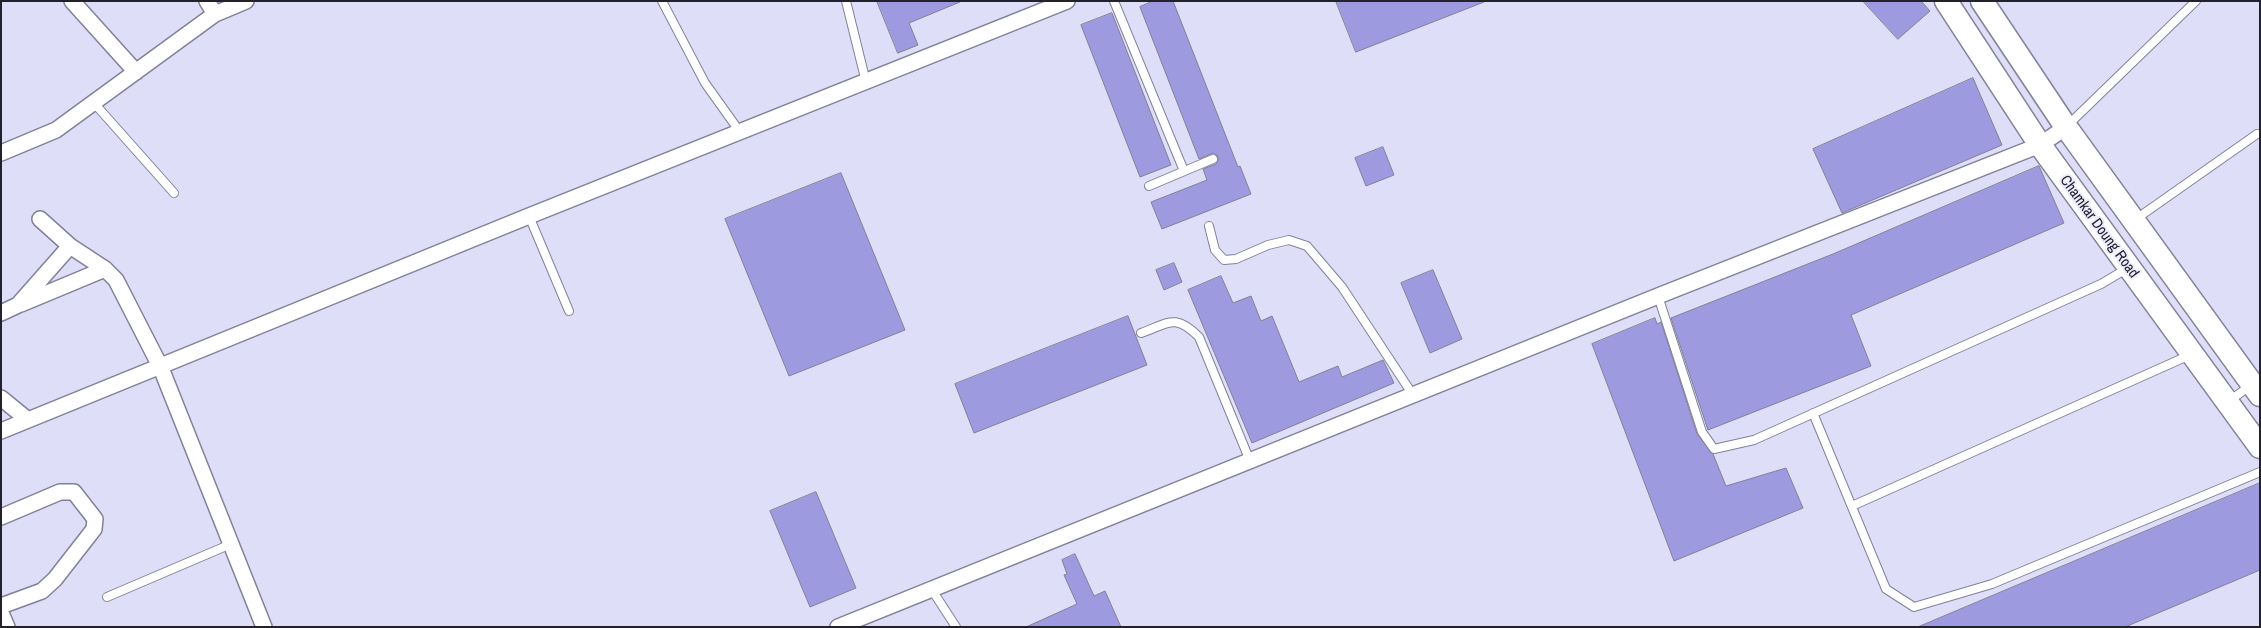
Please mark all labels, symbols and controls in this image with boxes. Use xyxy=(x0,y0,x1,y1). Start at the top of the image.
street label: Chamkar Doung Road xyxy=(2056,172,2142,282)

